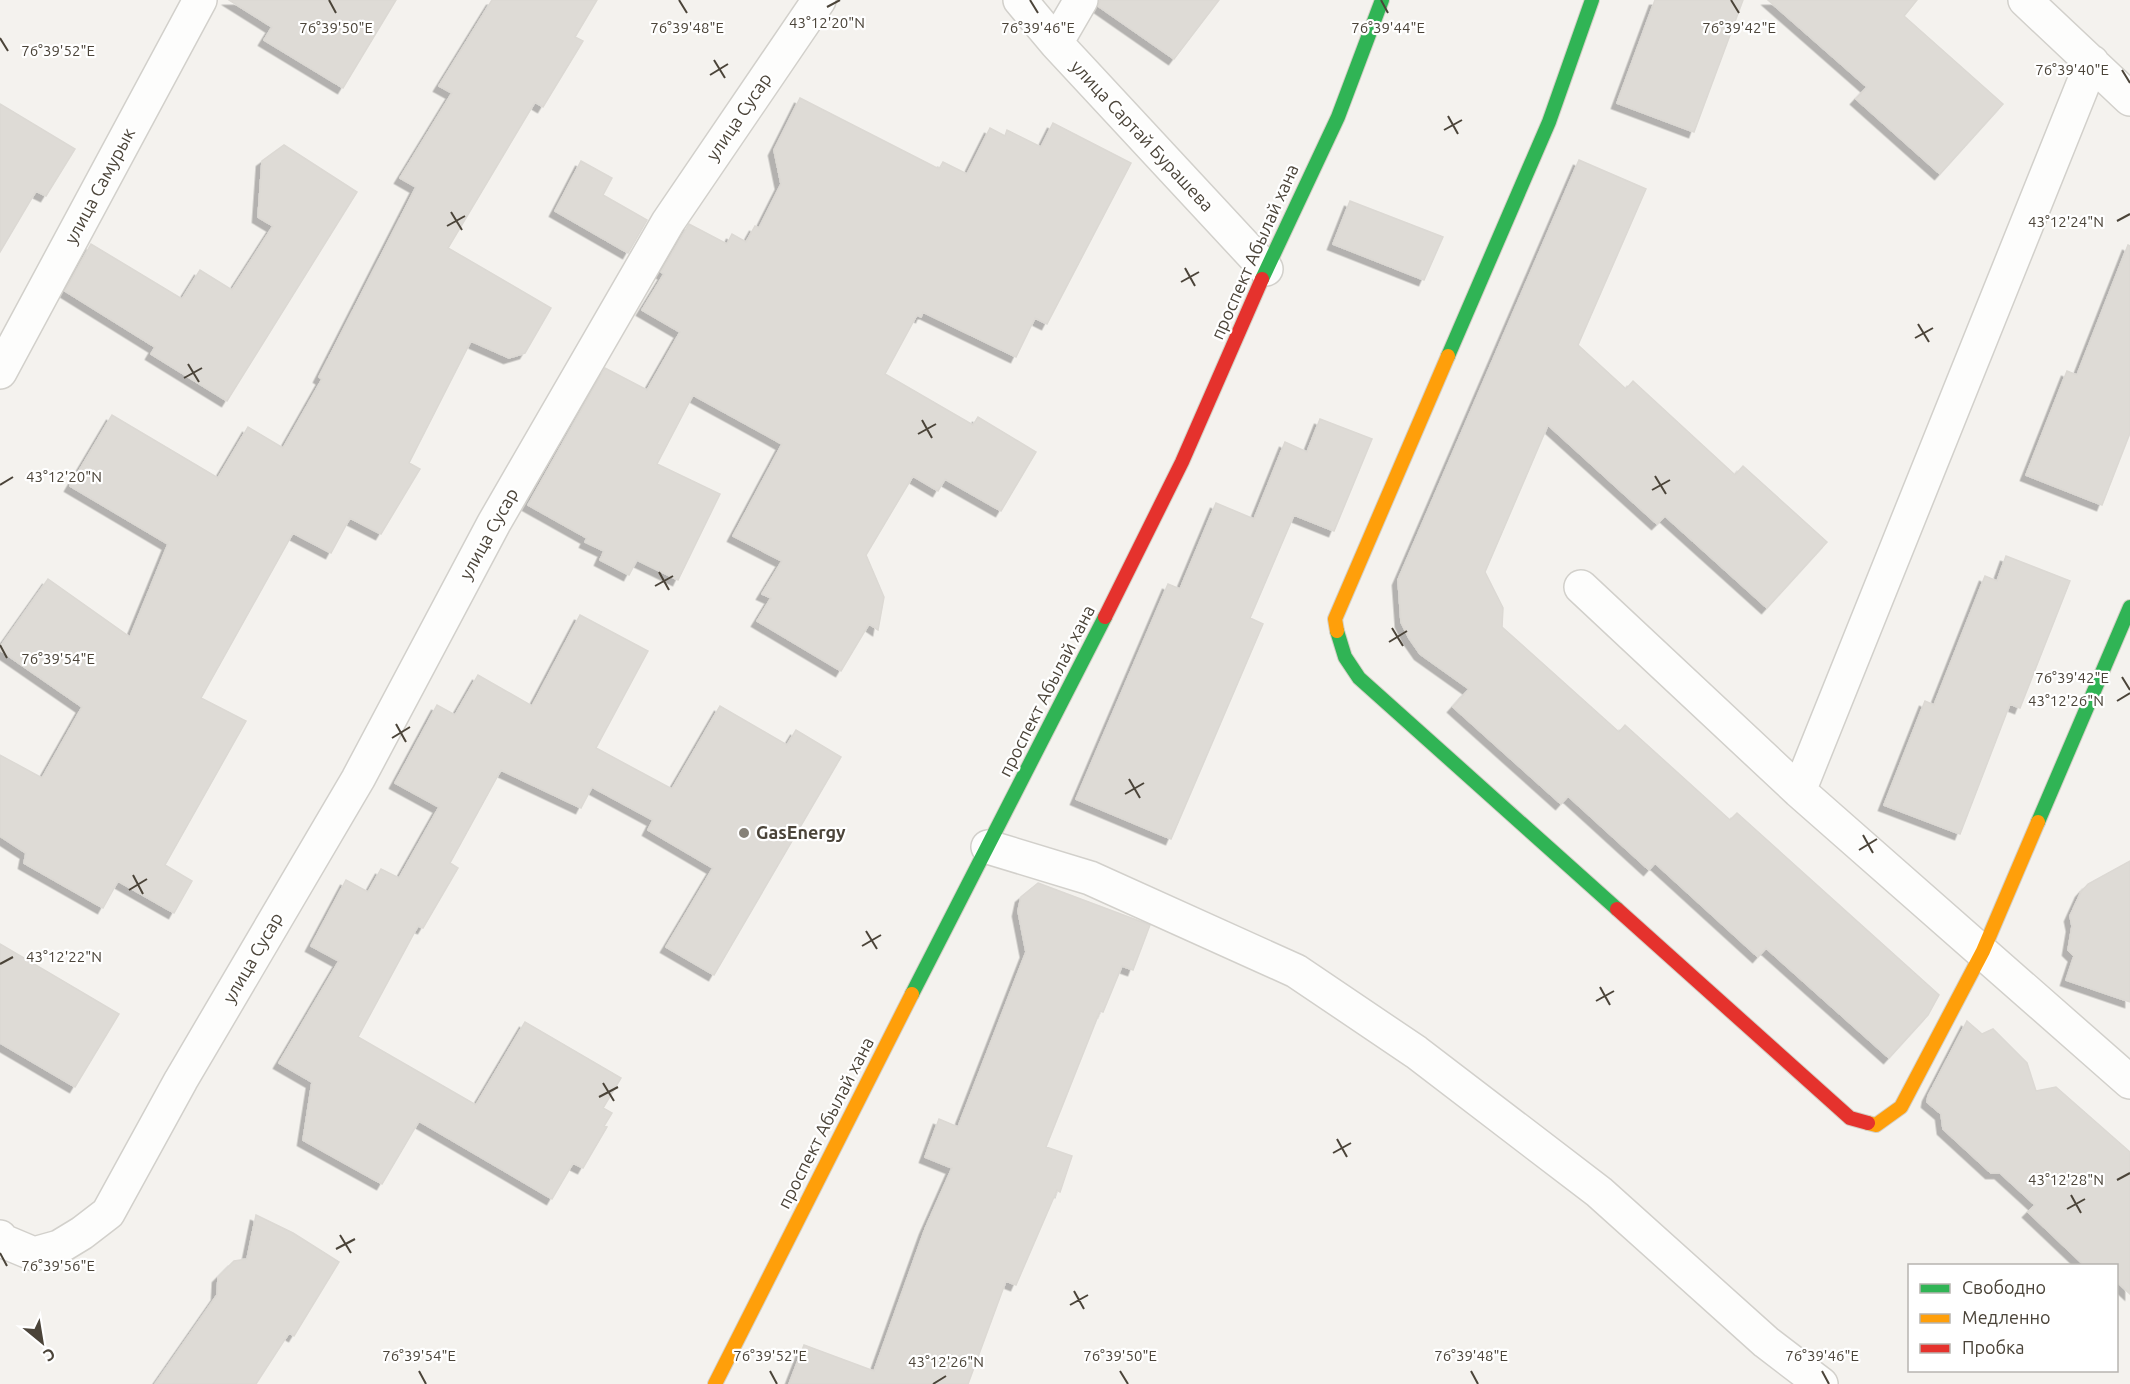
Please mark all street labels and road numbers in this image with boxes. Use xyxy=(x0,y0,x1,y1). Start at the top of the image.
street label: улица Сартай Бурашева xyxy=(1067,56,1218,215)
street label: улица Сусар xyxy=(702,69,775,164)
street label: улица Самурык xyxy=(60,124,138,247)
street label: проспект Абылай хана xyxy=(1206,161,1302,342)
street label: улица Сусар xyxy=(455,484,521,583)
street label: проспект Абылай хана xyxy=(994,601,1098,780)
street label: улица Сусар xyxy=(218,909,286,1006)
street label: проспект Абылай хана xyxy=(773,1033,877,1212)

